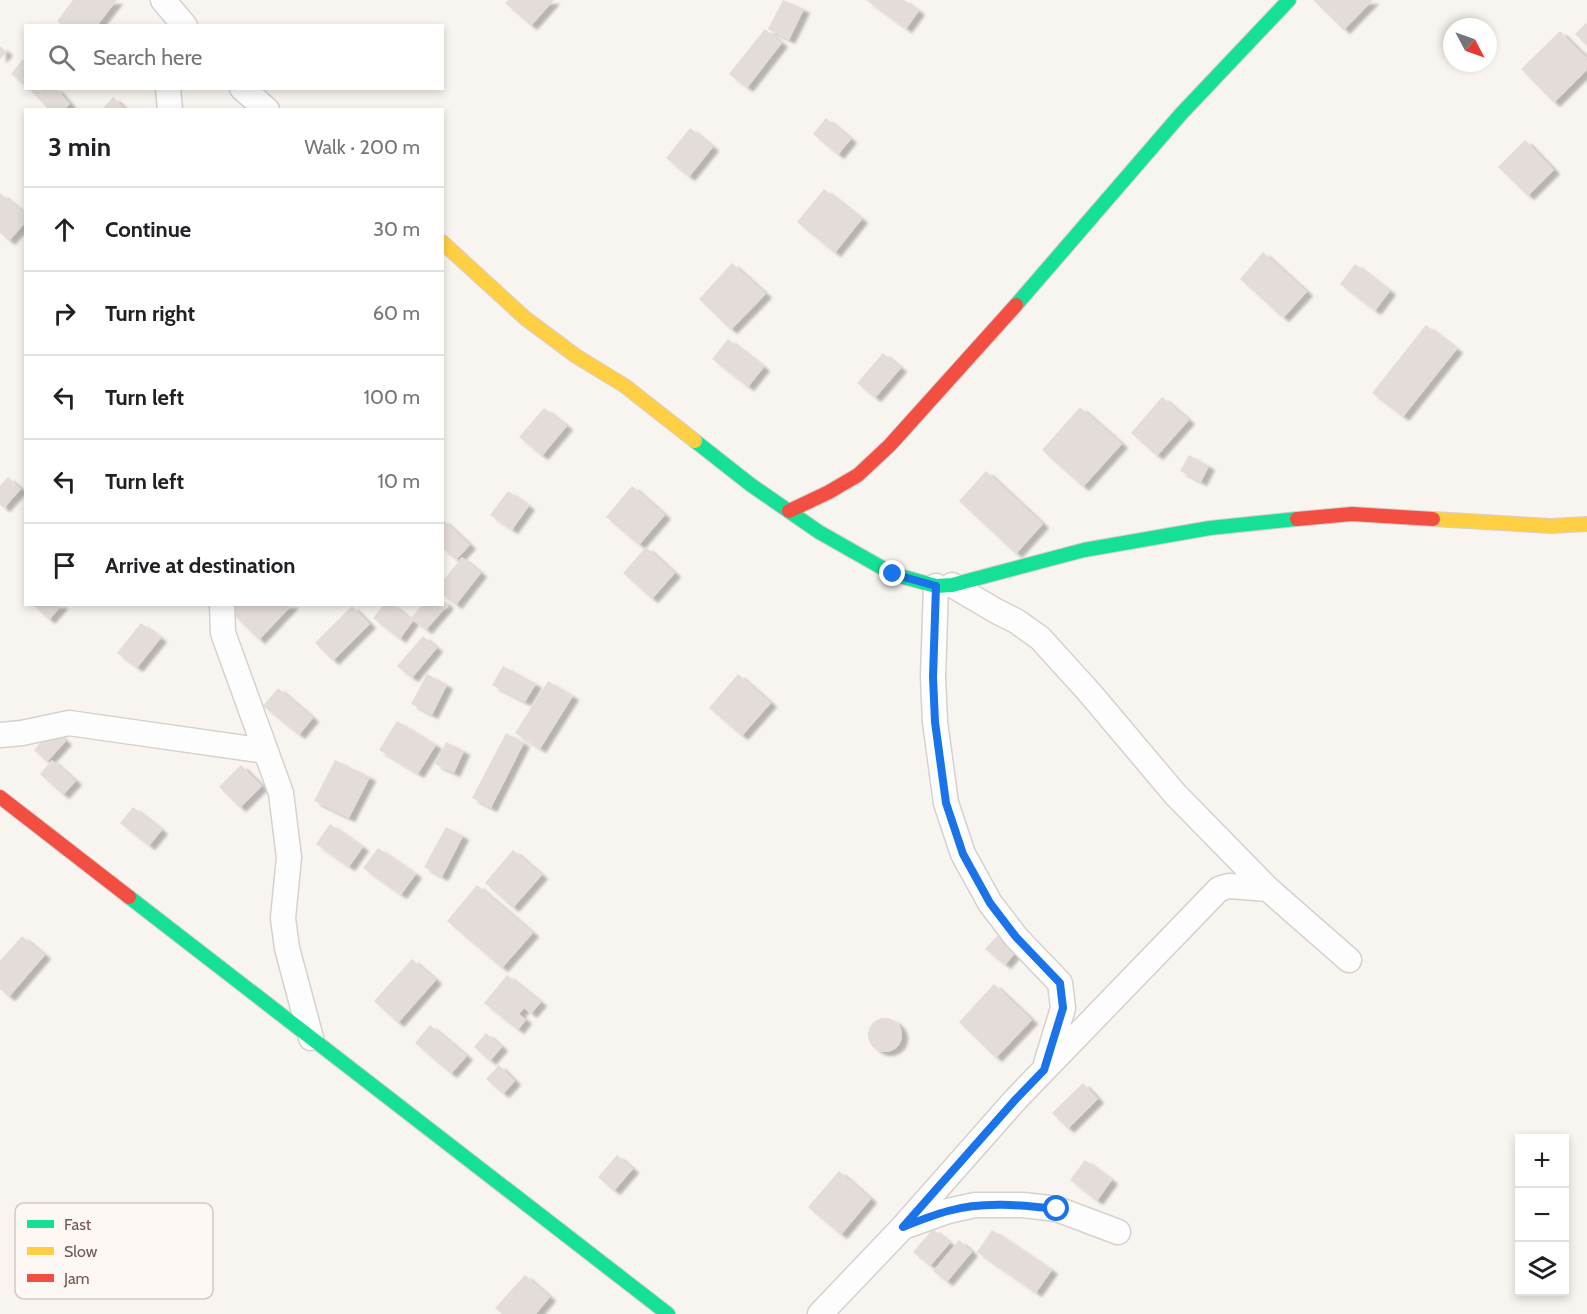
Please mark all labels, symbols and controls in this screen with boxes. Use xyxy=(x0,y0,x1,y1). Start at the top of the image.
north arrow xyxy=(1443,18,1497,72)
search box xyxy=(24,24,444,90)
icon: search xyxy=(45,41,78,74)
text: Search here xyxy=(93,44,202,71)
text: 3 min xyxy=(48,131,111,163)
text: Walk · 200 m xyxy=(304,135,420,159)
icon: ahead xyxy=(48,213,81,246)
text: Continue xyxy=(105,216,191,243)
text: 30 m xyxy=(373,217,420,241)
icon: right xyxy=(48,297,81,330)
text: Turn right xyxy=(105,300,195,327)
text: 60 m xyxy=(373,301,420,325)
icon: left xyxy=(48,381,81,414)
text: Turn left xyxy=(105,384,184,411)
text: 100 m xyxy=(364,385,420,409)
icon: left xyxy=(48,465,81,498)
text: Turn left xyxy=(105,468,184,495)
text: 10 m xyxy=(377,469,420,493)
icon: arrive xyxy=(48,549,81,582)
text: Arrive at destination xyxy=(105,552,295,579)
route end xyxy=(879,560,905,586)
map controls xyxy=(1515,1134,1569,1296)
button: + xyxy=(1515,1134,1569,1188)
button: − xyxy=(1515,1188,1569,1242)
route start xyxy=(1043,1195,1069,1221)
legend xyxy=(15,1203,213,1299)
text: Fast xyxy=(64,1215,92,1234)
text: Slow xyxy=(64,1242,98,1261)
button: layers xyxy=(1515,1242,1569,1296)
text: Jam xyxy=(63,1269,90,1288)

